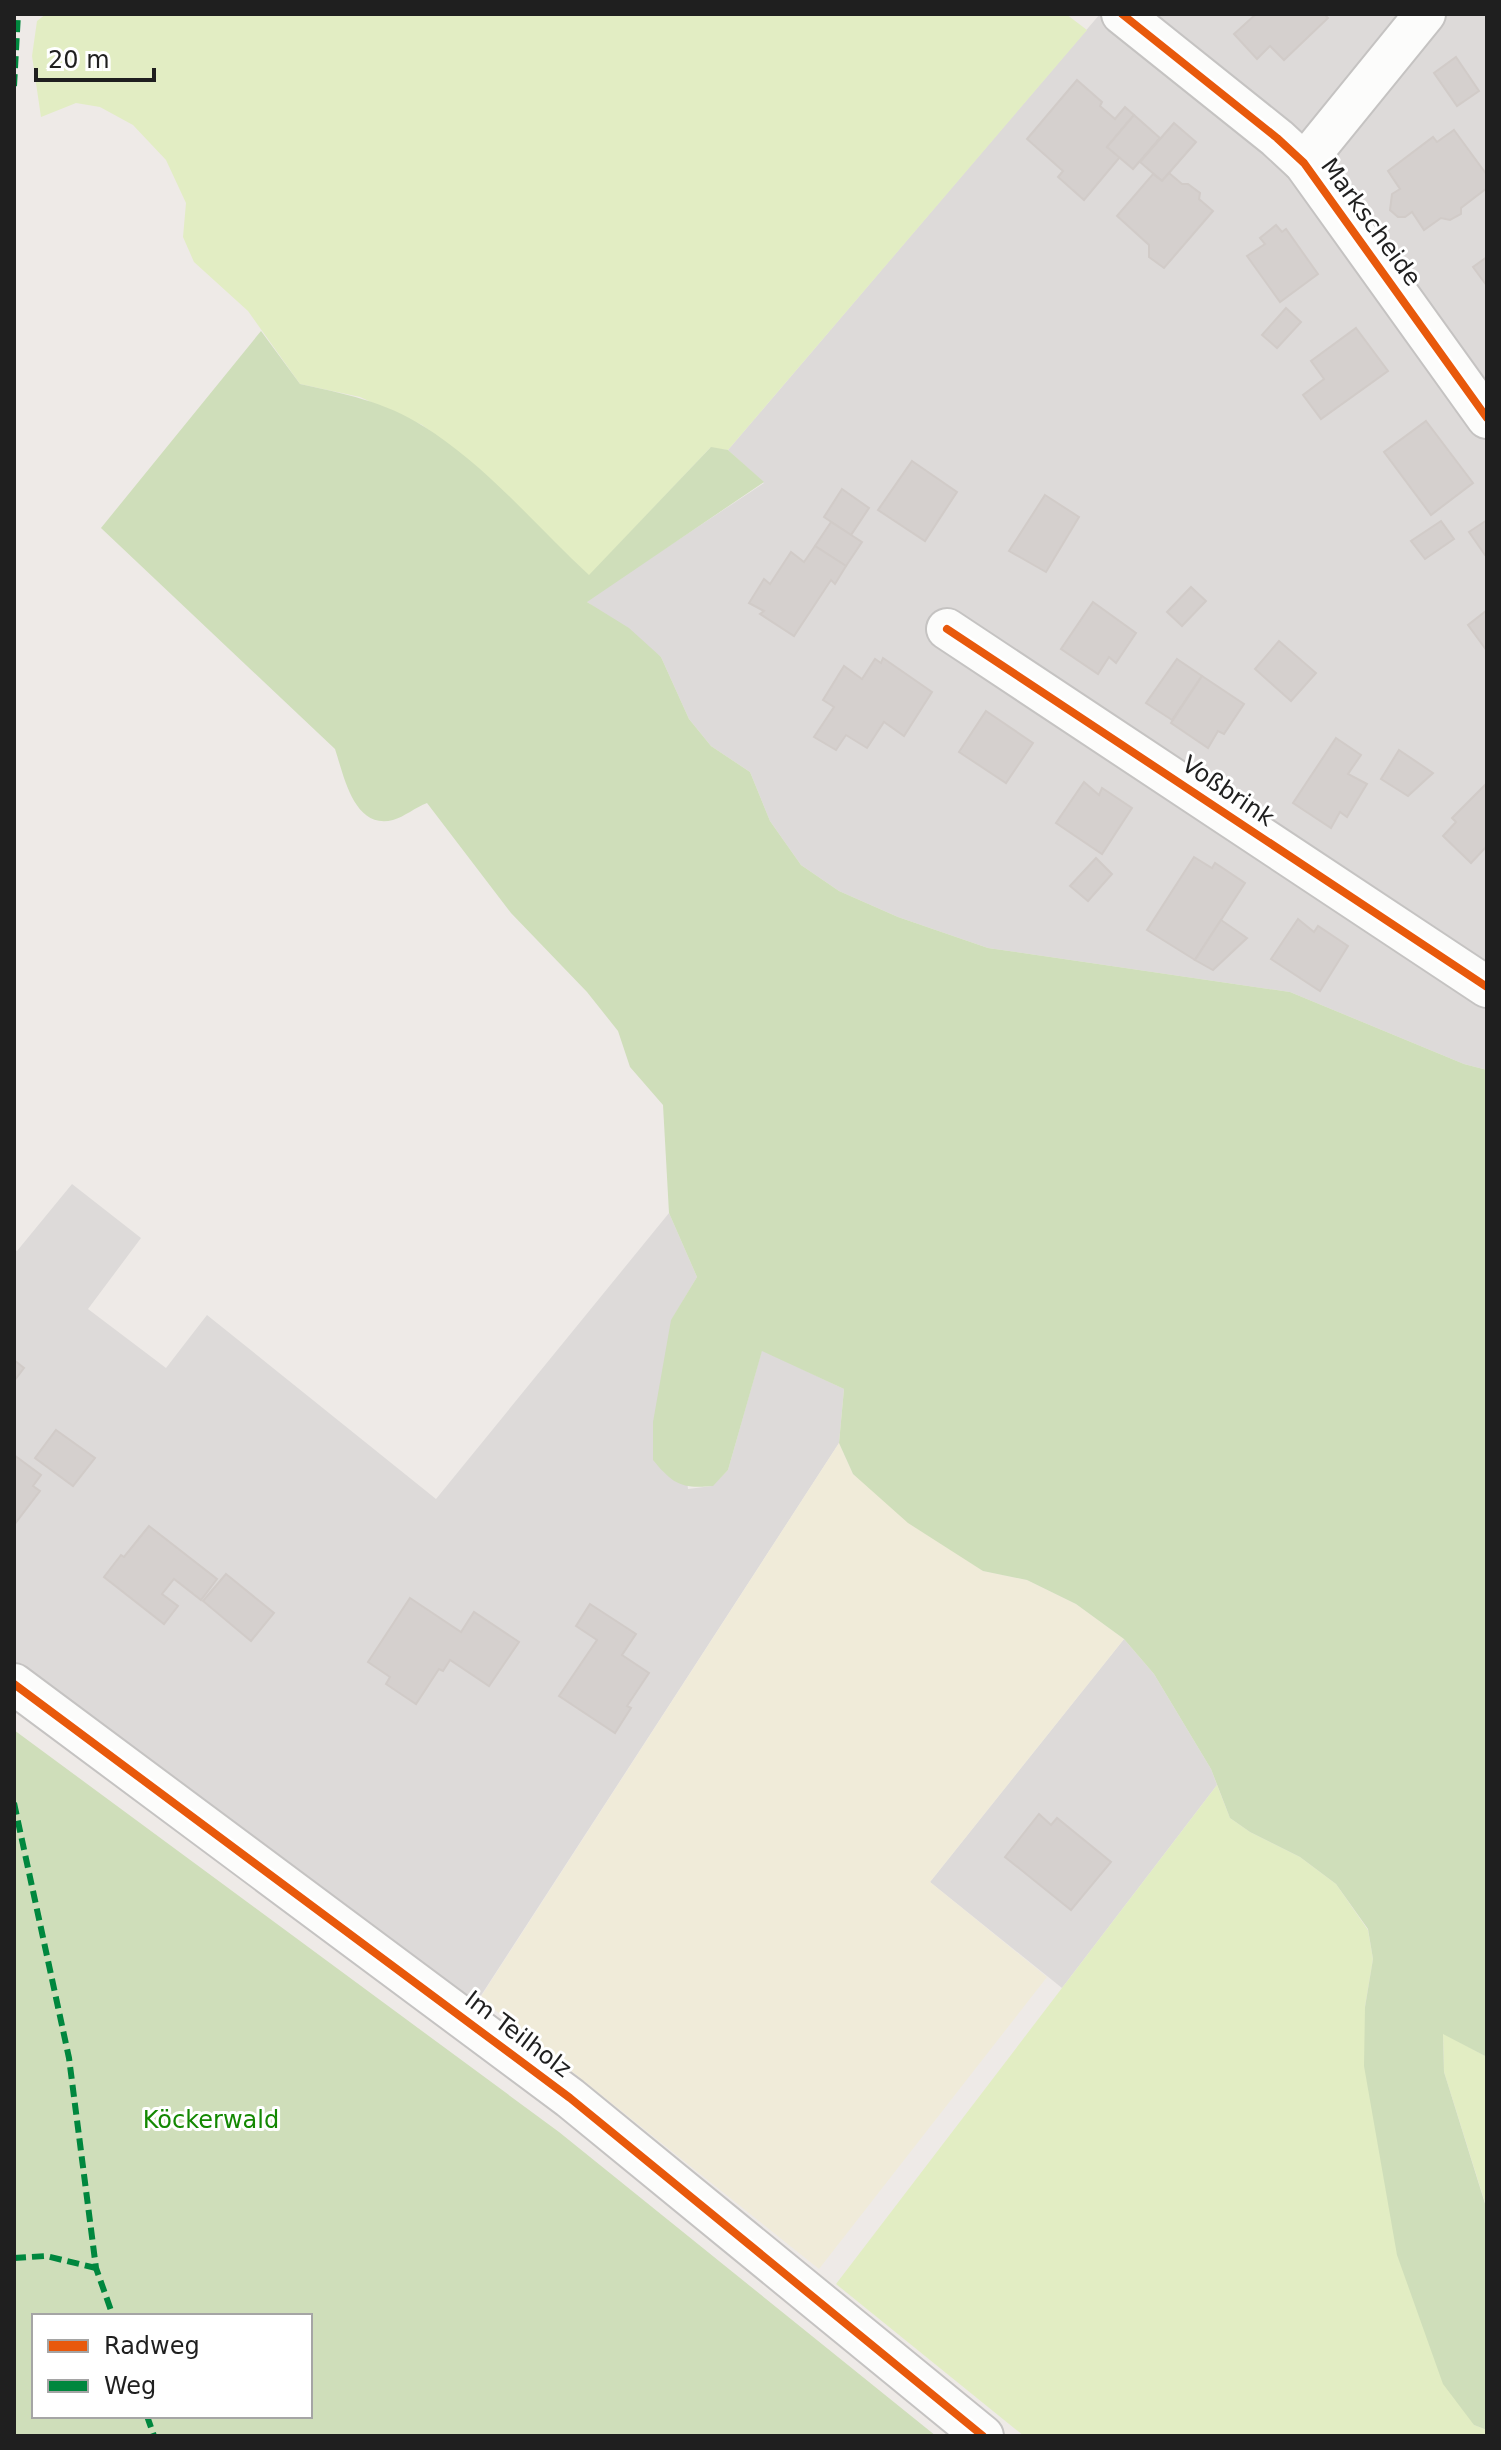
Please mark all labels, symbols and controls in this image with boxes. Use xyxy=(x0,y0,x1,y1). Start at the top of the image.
scale bar xyxy=(36,32,154,82)
text: 20 m xyxy=(48,46,110,74)
street label: Markscheide xyxy=(1315,152,1427,292)
street label: Voßbrink xyxy=(1177,750,1280,832)
street label: Im Teilholz xyxy=(459,1985,577,2083)
park label: Köckerwald xyxy=(143,2106,279,2134)
legend xyxy=(32,2314,312,2418)
text: Radweg xyxy=(104,2332,200,2360)
text: Weg xyxy=(104,2372,156,2400)

